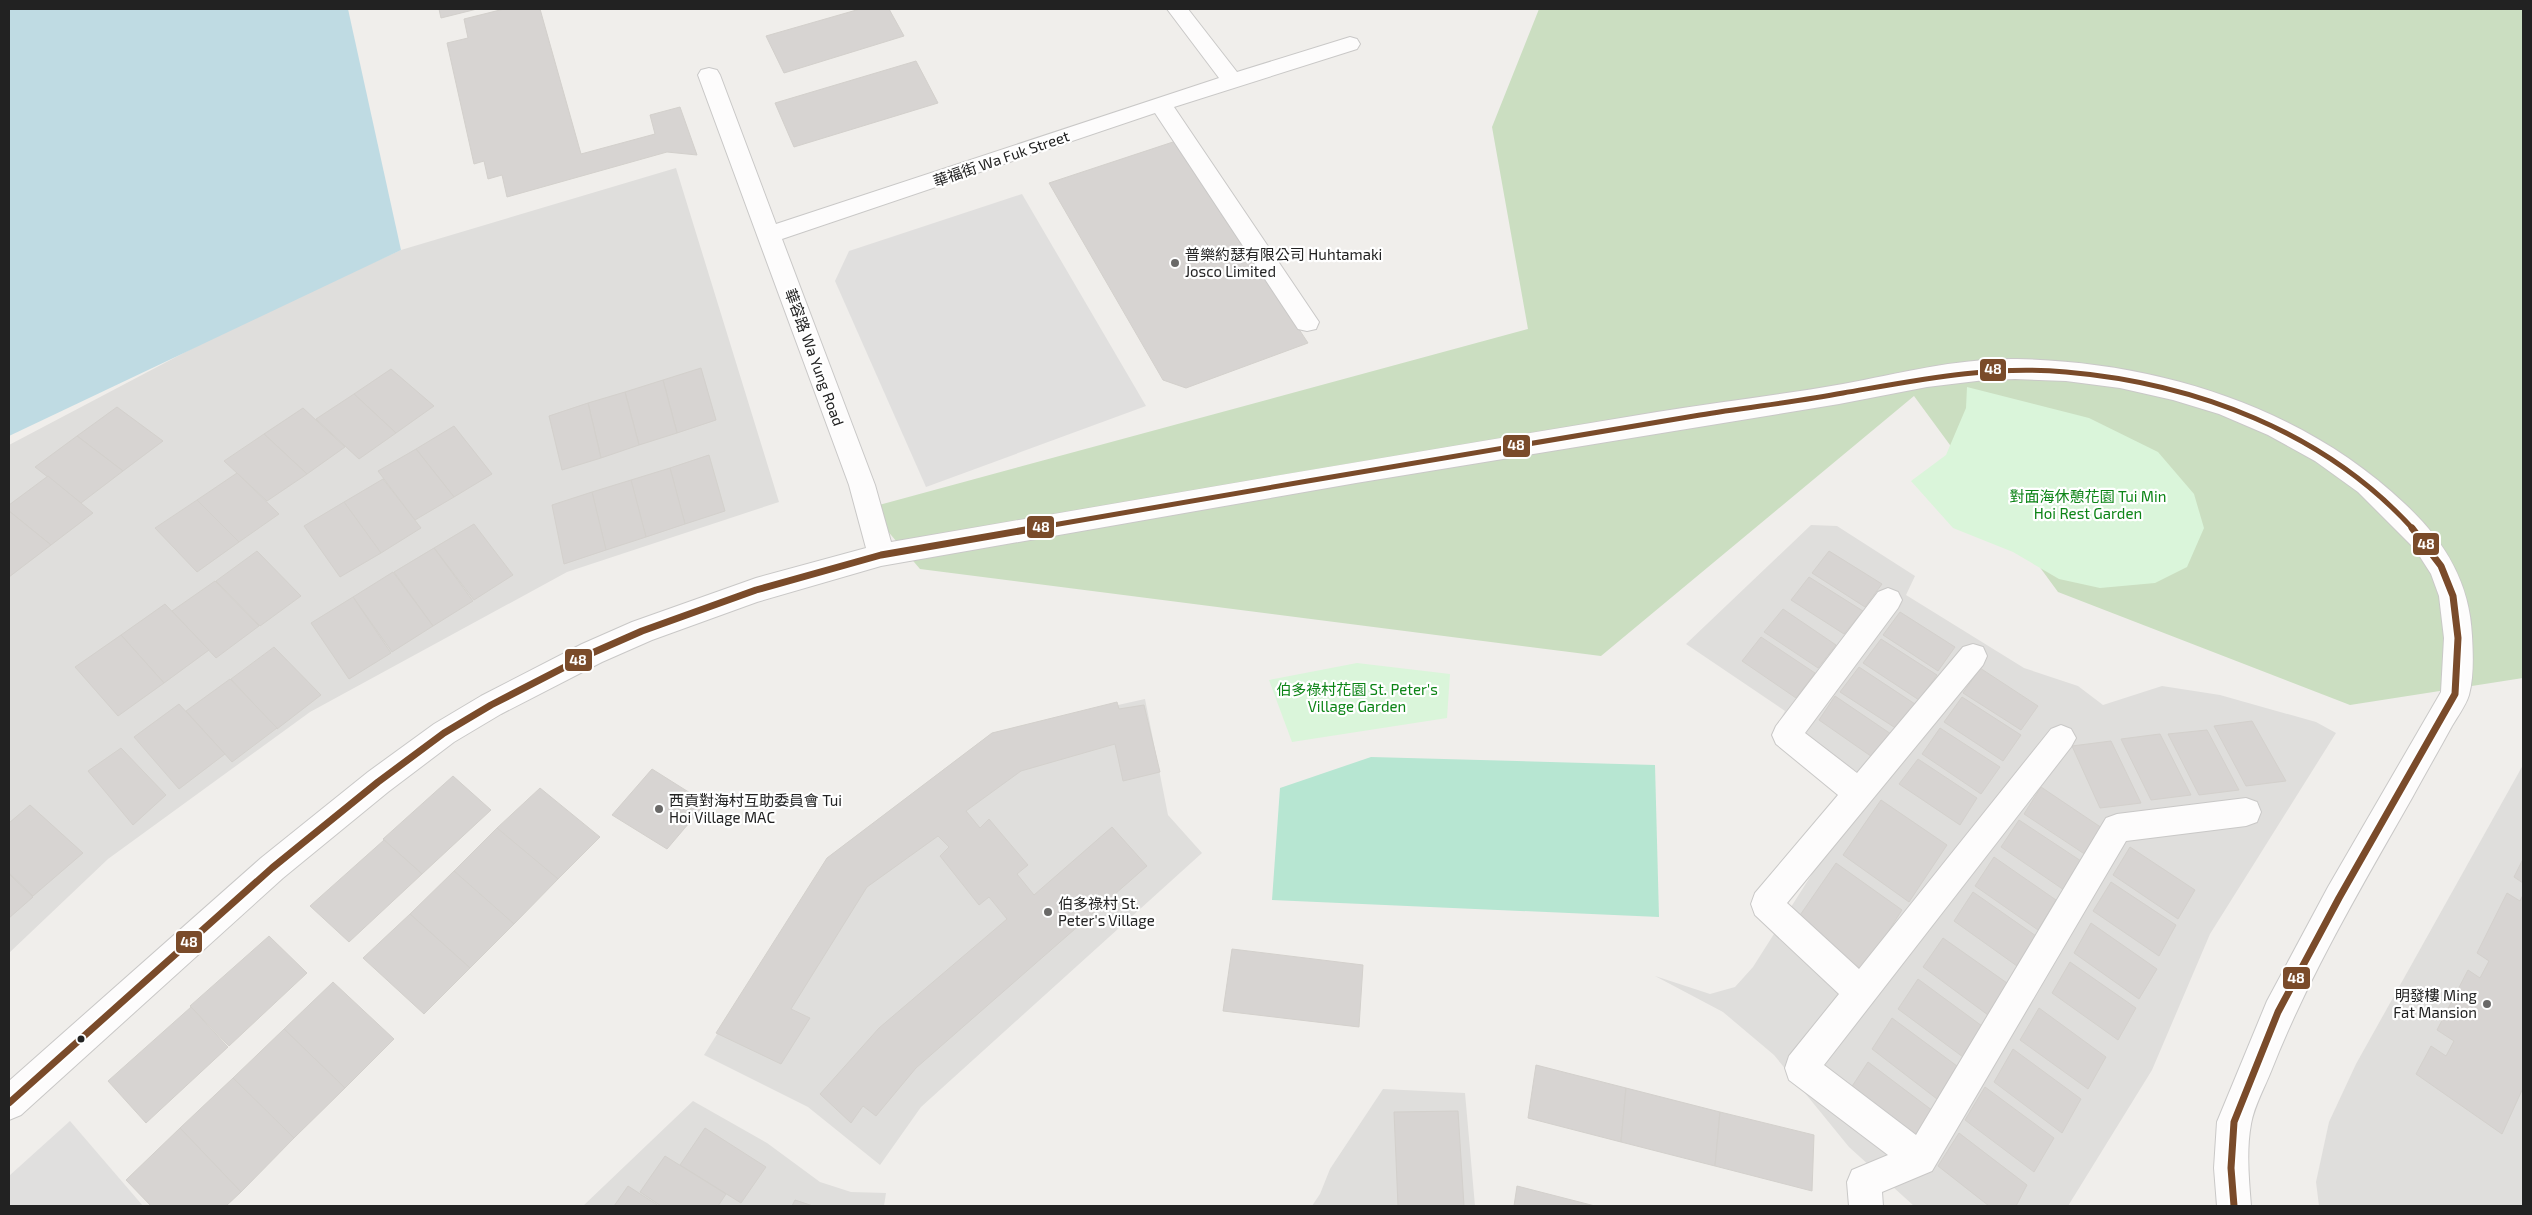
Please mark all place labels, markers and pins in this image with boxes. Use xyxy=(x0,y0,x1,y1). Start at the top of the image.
place label: 普樂約瑟有限公司 Huhtamaki Josco Limited xyxy=(1185,245,1382,280)
marker: 普樂約瑟有限公司 Huhtamaki Josco Limited xyxy=(1169,257,1181,269)
place label: 西貢對海村互助委員會 Tui Hoi Village MAC xyxy=(669,791,842,826)
marker: 西貢對海村互助委員會 Tui Hoi Village MAC xyxy=(653,803,665,815)
place label: 伯多祿村 St. Peter's Village xyxy=(1058,894,1155,929)
marker: 伯多祿村 St. Peter's Village xyxy=(1042,906,1054,918)
place label: 明發樓 Ming Fat Mansion xyxy=(2393,986,2478,1021)
marker: 明發樓 Ming Fat Mansion xyxy=(2481,998,2493,1010)
unlabelled marker xyxy=(76,1034,86,1044)

